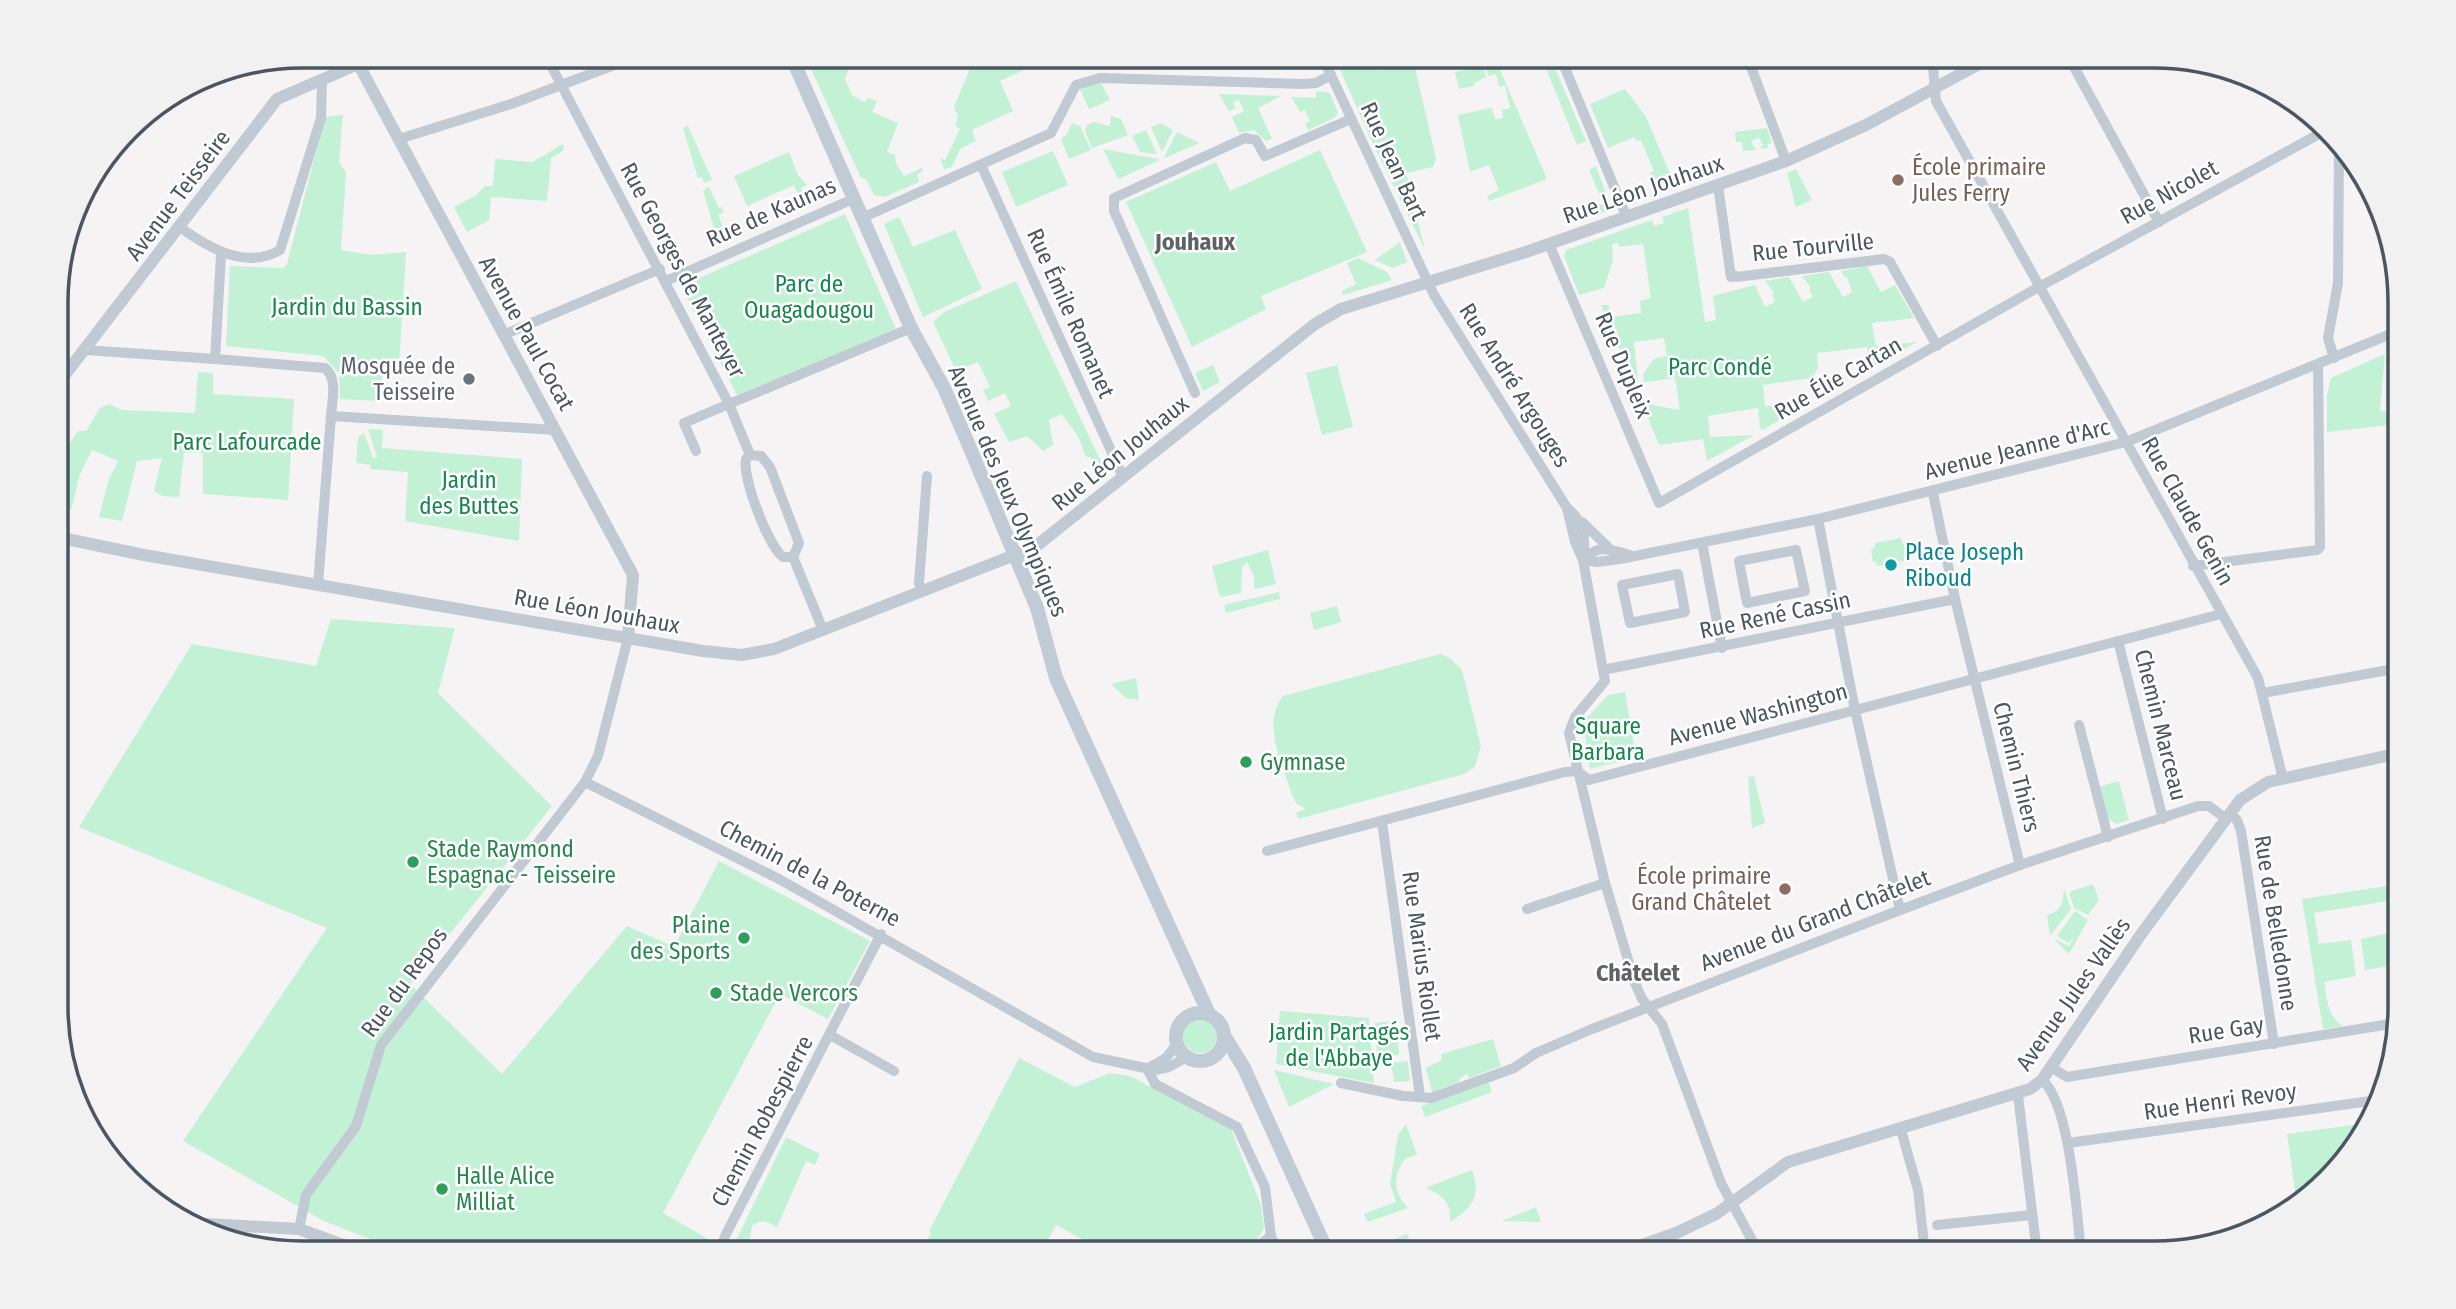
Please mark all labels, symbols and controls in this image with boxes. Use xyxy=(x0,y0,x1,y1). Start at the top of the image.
street label: Rue Jean Bart xyxy=(1354,98,1434,225)
street label: Avenue Teisseire xyxy=(120,124,236,266)
street label: Rue Léon Jouhaux xyxy=(1559,148,1727,230)
place label: École primaire Jules Ferry xyxy=(1912,152,2046,207)
street label: Rue Nicolet xyxy=(2115,153,2223,230)
street label: Rue Georges de Manteyer xyxy=(614,158,752,382)
street label: Rue de Kaunas xyxy=(702,171,840,253)
marker: École primaire Jules Ferry xyxy=(1890,172,1906,188)
street label: Rue Émile Romanet xyxy=(1021,224,1122,402)
street label: Rue Tourville xyxy=(1751,227,1875,267)
district label: Jouhaux xyxy=(1154,228,1236,256)
street label: Avenue Paul Cocat xyxy=(473,251,581,415)
park label: Parc de Ouagadougou xyxy=(744,270,874,324)
park label: Jardin du Bassin xyxy=(271,293,423,321)
street label: Rue André Argouges xyxy=(1453,298,1577,472)
street label: Rue Dupleix xyxy=(1589,308,1659,422)
street label: Rue Élie Cartan xyxy=(1769,329,1907,426)
place label: Mosquée de Teisseire xyxy=(341,352,455,406)
park label: Parc Condé xyxy=(1668,353,1772,381)
street label: Avenue des Jeux Olympiques xyxy=(942,361,1074,621)
marker: Mosquée de Teisseire xyxy=(461,371,477,387)
street label: Rue Léon Jouhaux xyxy=(1046,389,1194,517)
street label: Avenue Jeanne d'Arc xyxy=(1922,412,2113,486)
park label: Parc Lafourcade xyxy=(173,428,321,456)
street label: Rue Claude Genin xyxy=(2136,432,2240,590)
park label: Jardin des Buttes xyxy=(419,466,519,520)
place label: Place Joseph Riboud xyxy=(1905,538,2024,592)
marker: Place Joseph Riboud xyxy=(1883,557,1899,573)
street label: Rue Léon Jouhaux xyxy=(512,583,682,639)
street label: Rue René Cassin xyxy=(1697,585,1853,645)
street label: Chemin Marceau xyxy=(2129,646,2193,804)
street label: Avenue Washington xyxy=(1665,677,1851,751)
street label: Chemin Thiers xyxy=(1987,699,2047,835)
park label: Square Barbara xyxy=(1571,712,1645,766)
place label: Gymnase xyxy=(1260,748,1346,776)
marker: Gymnase xyxy=(1238,754,1254,770)
street label: Chemin de la Poterne xyxy=(715,813,905,933)
street label: Rue de Belledonne xyxy=(2248,833,2304,1013)
place label: Stade Raymond Espagnac - Teisseire xyxy=(427,835,616,889)
marker: Stade Raymond Espagnac - Teisseire xyxy=(405,854,421,870)
place label: École primaire Grand Châtelet xyxy=(1631,861,1771,916)
street label: Avenue du Grand Châtelet xyxy=(1696,863,1934,977)
street label: Rue Marius Riollet xyxy=(1396,869,1448,1043)
marker: École primaire Grand Châtelet xyxy=(1777,881,1793,897)
place label: Plaine des Sports xyxy=(630,911,730,965)
street label: Avenue Jules Vallès xyxy=(2010,912,2136,1076)
street label: Rue du Repos xyxy=(355,922,453,1042)
marker: Plaine des Sports xyxy=(736,930,752,946)
district label: Châtelet xyxy=(1596,959,1681,987)
place label: Stade Vercors xyxy=(730,979,858,1007)
marker: Stade Vercors xyxy=(708,985,724,1001)
street label: Rue Gay xyxy=(2186,1010,2266,1050)
park label: Jardin Partagés de l'Abbaye xyxy=(1269,1018,1410,1072)
street label: Chemin Robespierre xyxy=(705,1031,819,1211)
street label: Rue Henri Revoy xyxy=(2142,1076,2299,1126)
place label: Halle Alice Milliat xyxy=(456,1162,555,1216)
marker: Halle Alice Milliat xyxy=(434,1181,450,1197)

